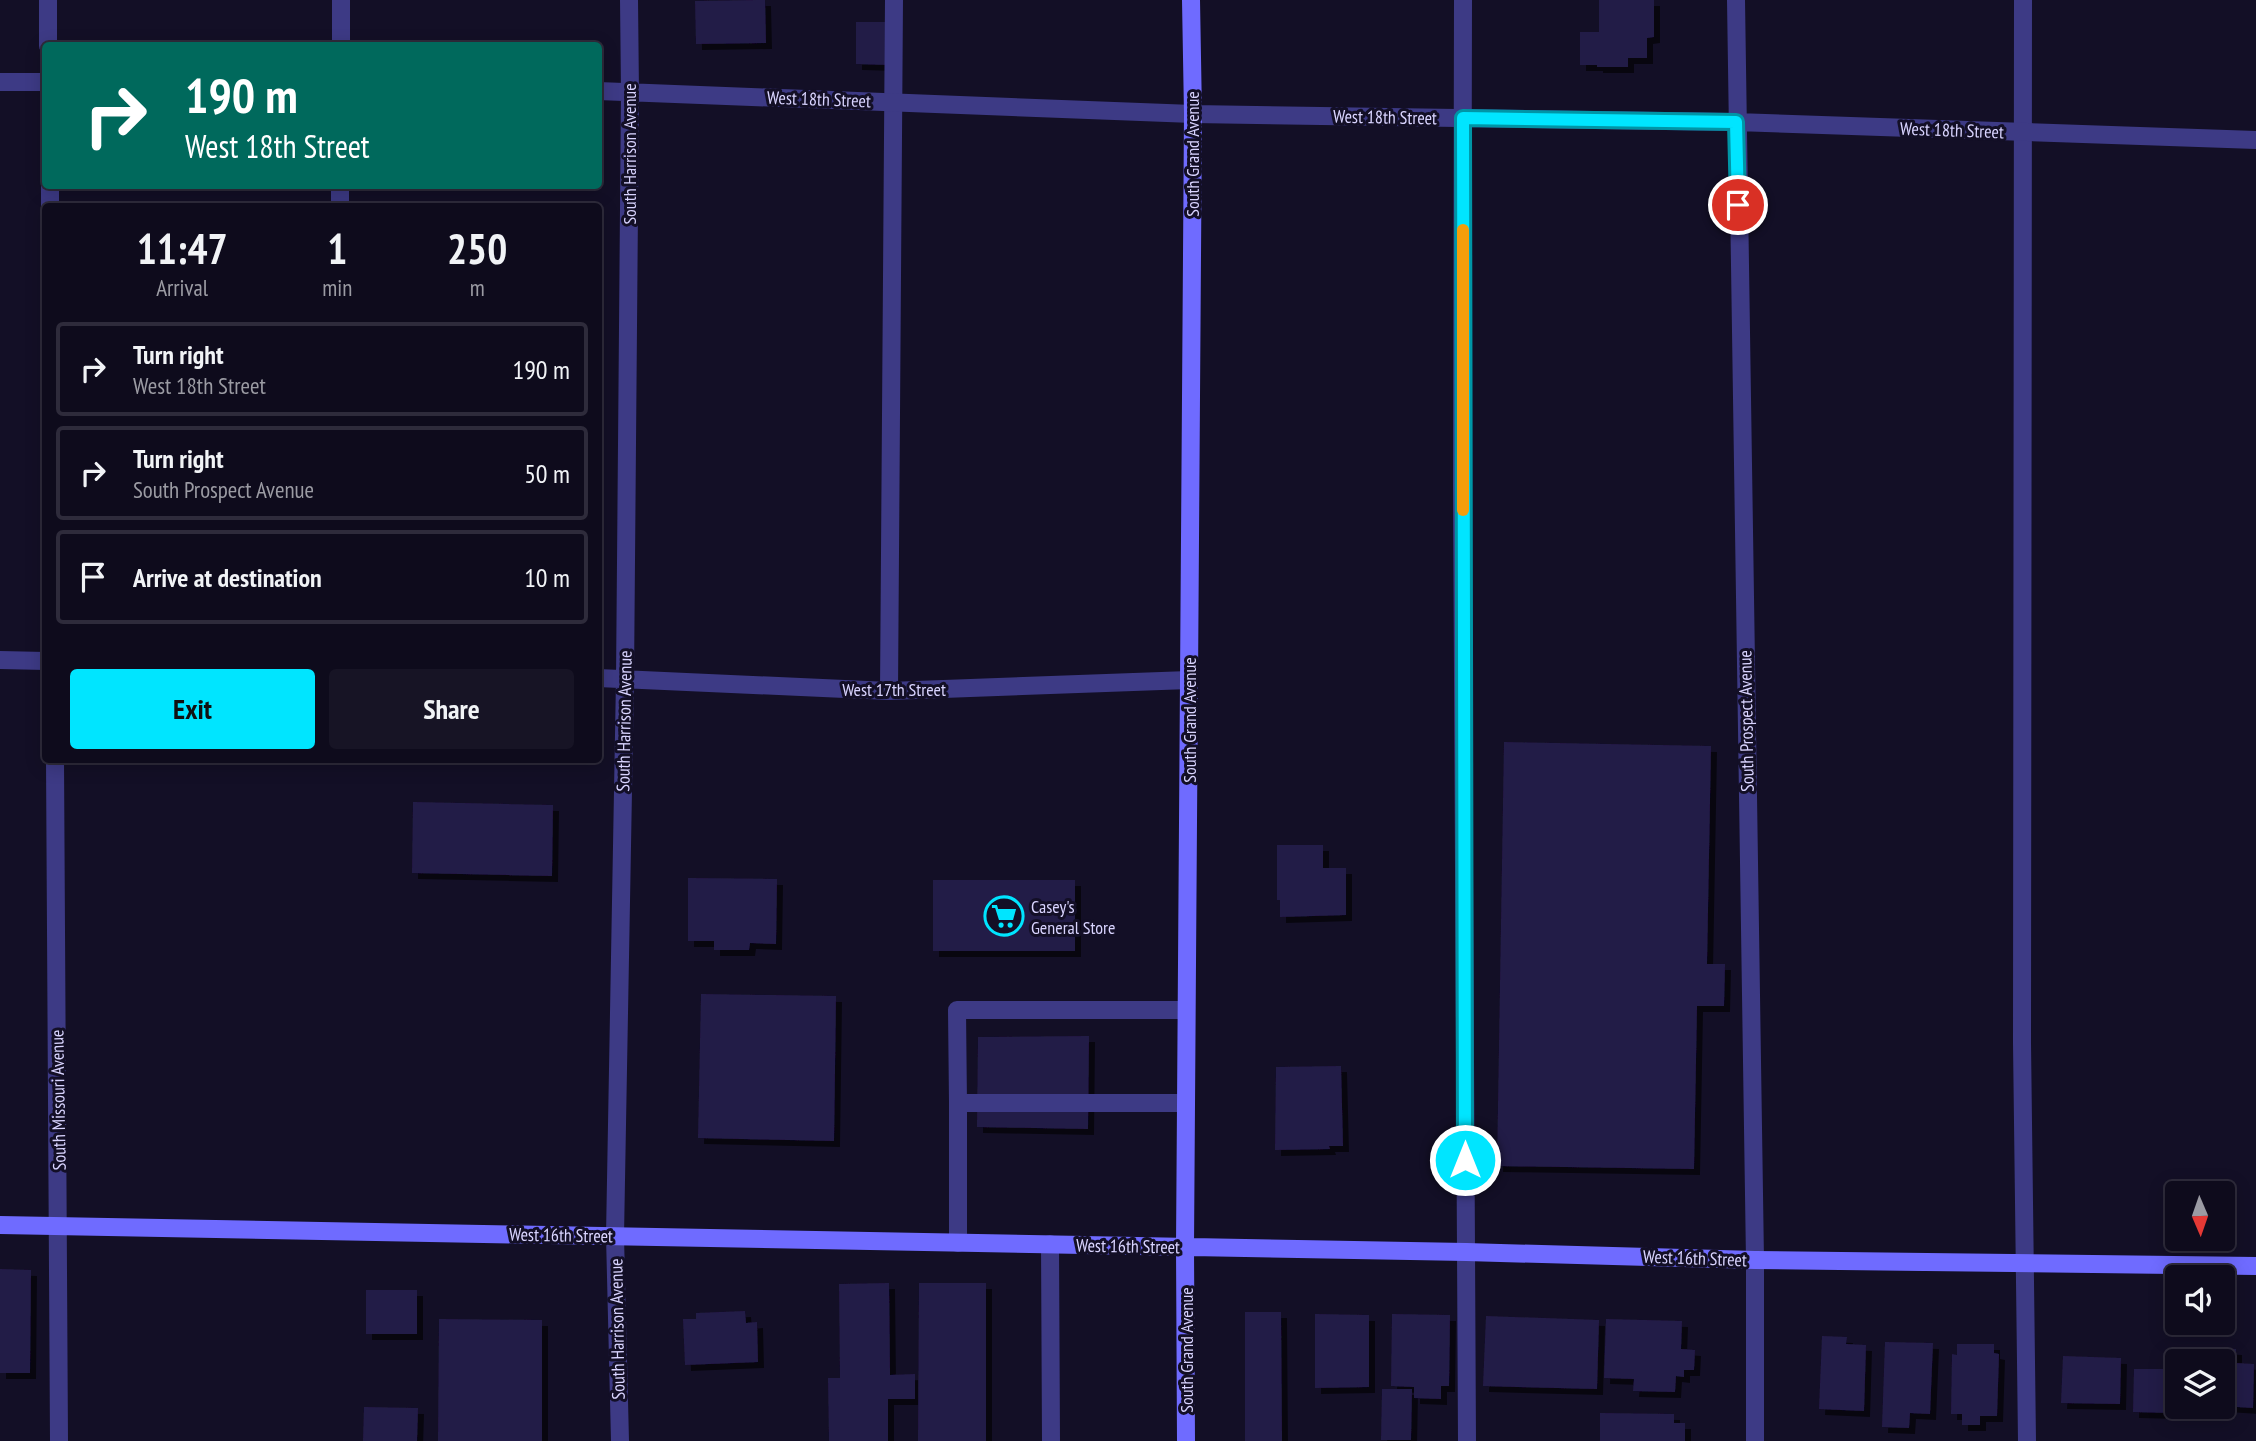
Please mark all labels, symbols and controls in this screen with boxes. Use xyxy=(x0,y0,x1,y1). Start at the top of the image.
text: 190 m xyxy=(185,63,298,127)
icon: right xyxy=(70,70,161,161)
street label: South Harrison Avenue xyxy=(618,83,641,225)
street label: West 18th Street xyxy=(767,86,871,112)
street label: South Grand Avenue xyxy=(1181,91,1204,217)
street label: West 18th Street xyxy=(1333,105,1437,129)
street label: West 18th Street xyxy=(1900,117,2004,143)
text: West 18th Street xyxy=(185,125,370,167)
pin xyxy=(1708,175,1768,235)
icon: arrive xyxy=(1719,186,1757,224)
text: 11:47 xyxy=(137,221,228,276)
text: 1 xyxy=(327,221,347,276)
text: 250 xyxy=(447,221,507,276)
text: Arrival xyxy=(156,273,208,302)
text: min xyxy=(322,273,352,302)
text: m xyxy=(470,273,485,302)
text: Turn right xyxy=(133,338,224,371)
icon: right xyxy=(74,350,112,388)
text: 190 m xyxy=(512,353,570,386)
text: West 18th Street xyxy=(133,371,266,400)
text: Turn right xyxy=(133,442,224,475)
icon: right xyxy=(74,454,112,492)
text: 50 m xyxy=(524,457,570,490)
text: South Prospect Avenue xyxy=(133,475,314,504)
icon: arrive xyxy=(74,558,112,596)
text: Arrive at destination xyxy=(133,561,322,594)
text: 10 m xyxy=(524,561,570,594)
street label: South Harrison Avenue xyxy=(611,650,637,792)
street label: South Prospect Avenue xyxy=(1733,650,1759,792)
street label: South Grand Avenue xyxy=(1178,657,1201,783)
button: Exit xyxy=(70,669,315,749)
button: Share xyxy=(329,669,574,749)
street label: West 17th Street xyxy=(842,678,946,701)
supermarket icon: Casey's General Store xyxy=(983,895,1025,937)
place label: Casey's General Store xyxy=(1031,895,1115,939)
street label: South Missouri Avenue xyxy=(45,1029,71,1171)
position arrow xyxy=(1428,1123,1502,1197)
north arrow xyxy=(2165,1181,2235,1251)
map controls xyxy=(2165,1181,2235,1419)
street label: West 16th Street xyxy=(509,1223,613,1247)
street label: West 16th Street xyxy=(1076,1234,1180,1258)
street label: West 16th Street xyxy=(1643,1245,1747,1271)
street label: South Harrison Avenue xyxy=(604,1258,630,1400)
button: sound xyxy=(2165,1265,2235,1335)
street label: South Grand Avenue xyxy=(1175,1287,1198,1413)
button: layers xyxy=(2165,1349,2235,1419)

